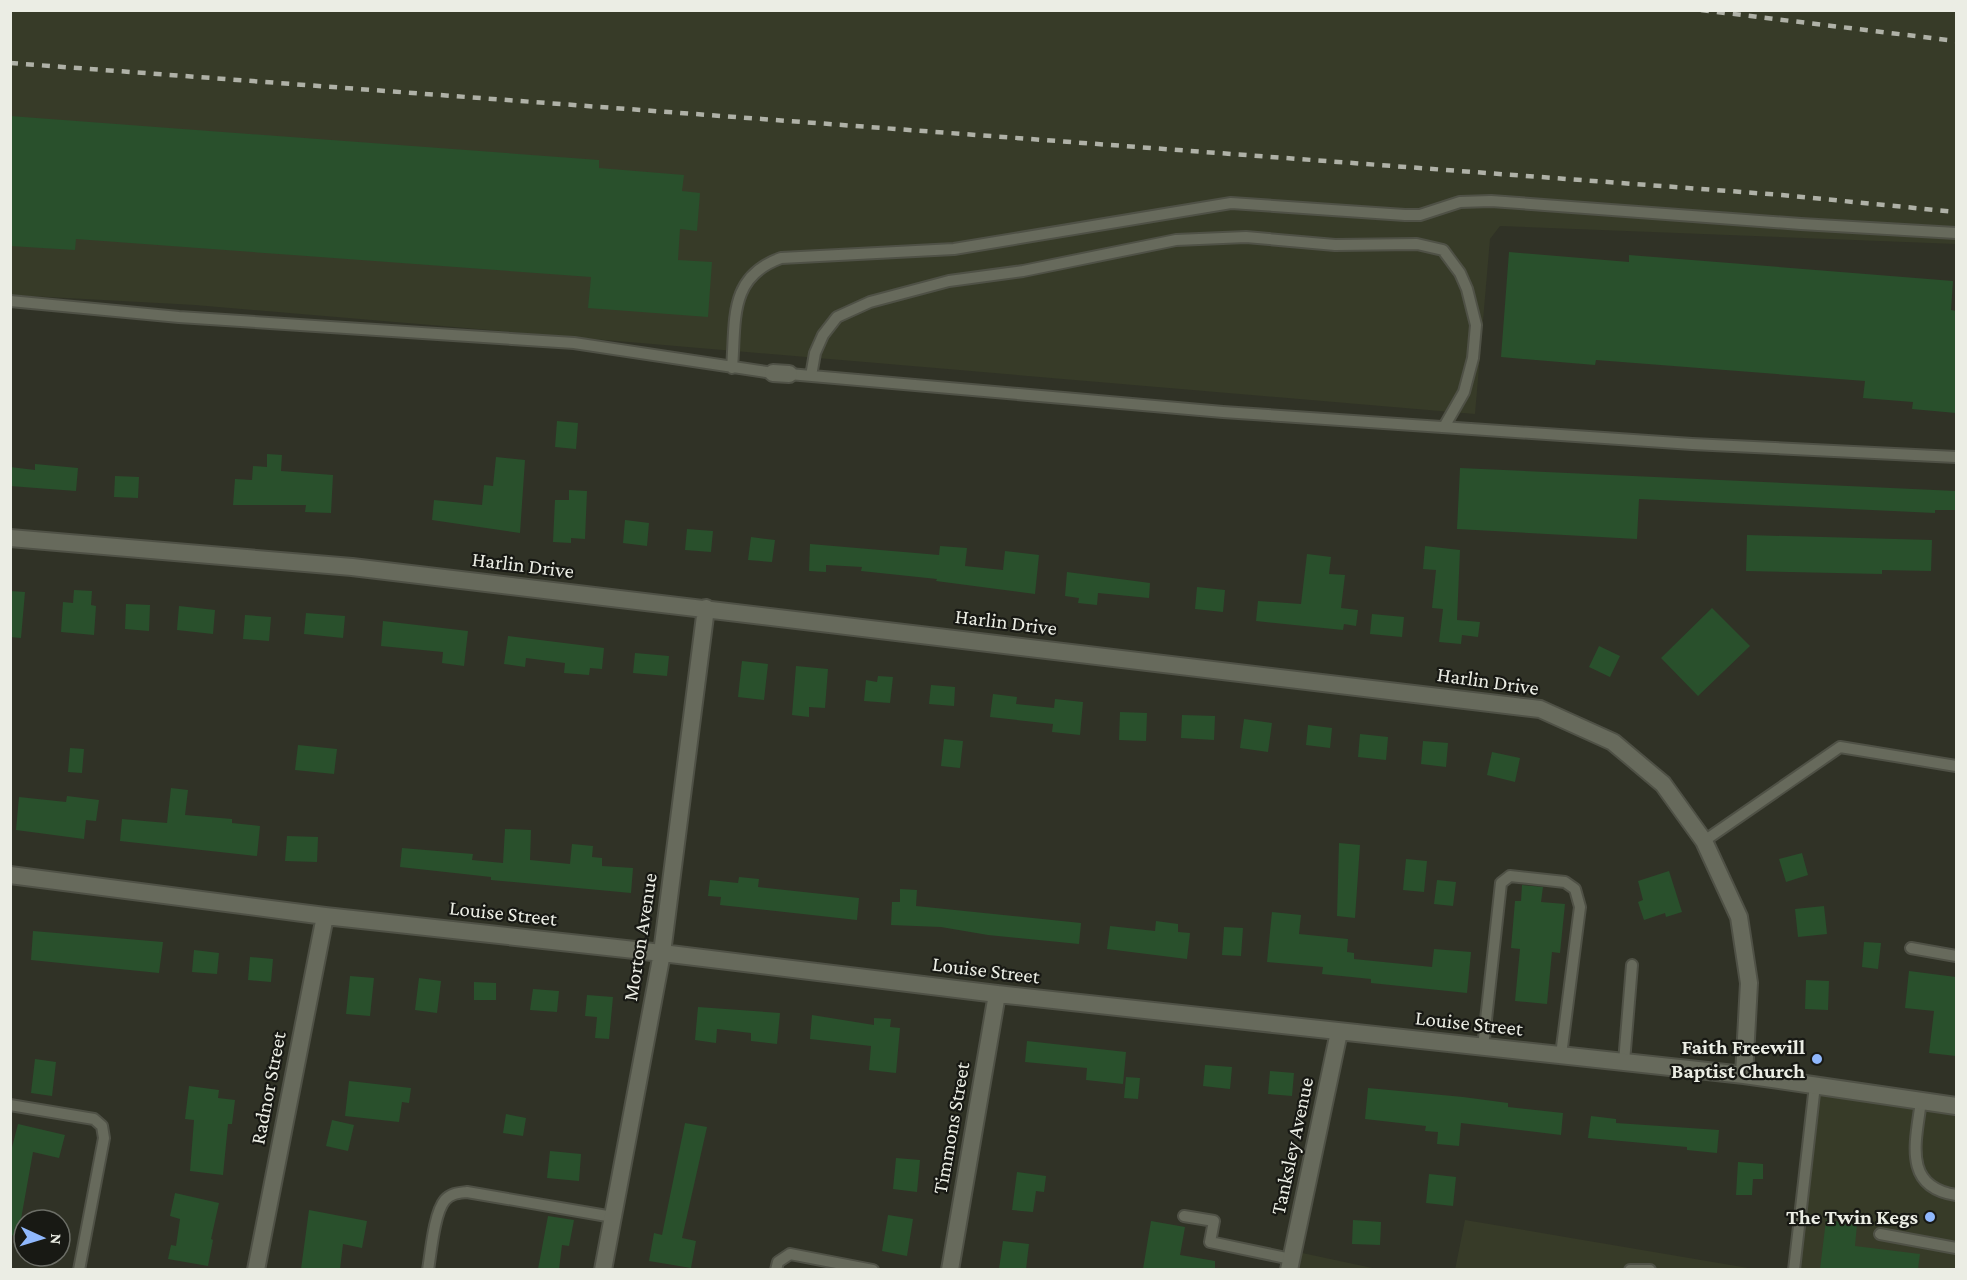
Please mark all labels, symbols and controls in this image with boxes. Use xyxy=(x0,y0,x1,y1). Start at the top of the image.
street label: Harlin Drive xyxy=(471,547,575,583)
street label: Harlin Drive xyxy=(954,604,1058,640)
street label: Harlin Drive xyxy=(1435,662,1541,700)
street label: Morton Avenue xyxy=(618,871,662,1003)
street label: Louise Street xyxy=(448,895,559,931)
street label: Louise Street xyxy=(931,951,1042,989)
street label: Louise Street xyxy=(1414,1005,1525,1041)
street label: Radnor Street xyxy=(245,1028,291,1147)
place label: Faith Freewill Baptist Church xyxy=(1671,1035,1805,1083)
marker: Faith Freewill Baptist Church xyxy=(1810,1052,1824,1066)
street label: Timmons Street xyxy=(928,1059,975,1196)
street label: Tanksley Avenue xyxy=(1266,1075,1318,1217)
place label: The Twin Kegs xyxy=(1786,1205,1918,1229)
north arrow xyxy=(12,1208,72,1268)
marker: The Twin Kegs xyxy=(1923,1210,1937,1224)
text: N xyxy=(48,1233,65,1245)

